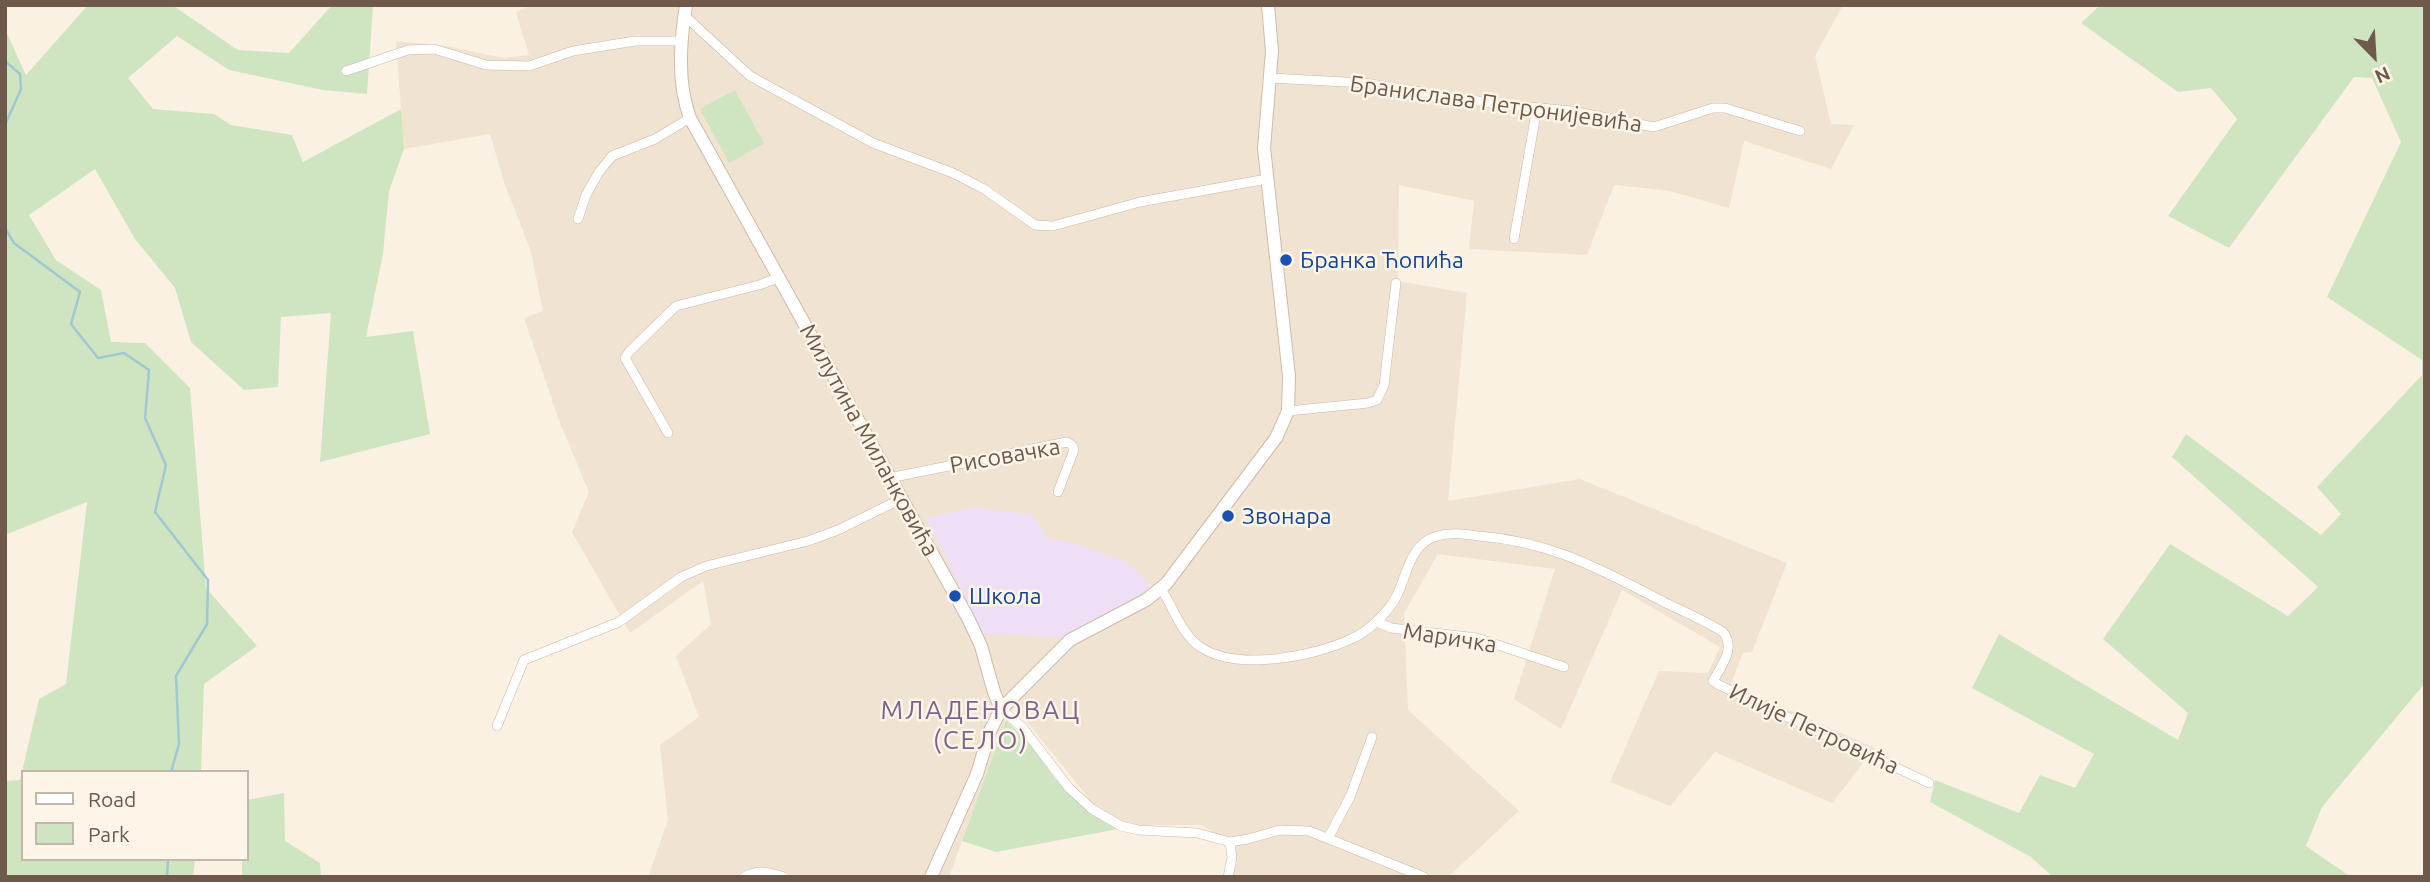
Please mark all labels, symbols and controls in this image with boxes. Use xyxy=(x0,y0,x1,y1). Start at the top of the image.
north arrow xyxy=(2339,21,2409,91)
text: N xyxy=(2372,62,2393,88)
street label: Бранислава Петронијевића xyxy=(1348,70,1644,138)
place label: Бранка Ћопића xyxy=(1300,246,1464,274)
marker: Бранка Ћопића xyxy=(1278,252,1294,268)
street label: Милутина Миланковића xyxy=(794,319,944,561)
street label: Рисовачка xyxy=(948,433,1062,479)
place label: Звонара xyxy=(1242,502,1332,530)
marker: Звонара xyxy=(1220,508,1236,524)
place label: Школа xyxy=(969,582,1041,610)
marker: Школа xyxy=(947,588,963,604)
street label: Маричка xyxy=(1401,617,1499,659)
street label: Илије Петровића xyxy=(1725,678,1903,780)
district label: МЛАДЕНОВАЦ (СЕЛО) xyxy=(882,694,1080,756)
legend xyxy=(21,770,248,861)
text: Road xyxy=(88,787,136,811)
text: Park xyxy=(88,822,130,846)

